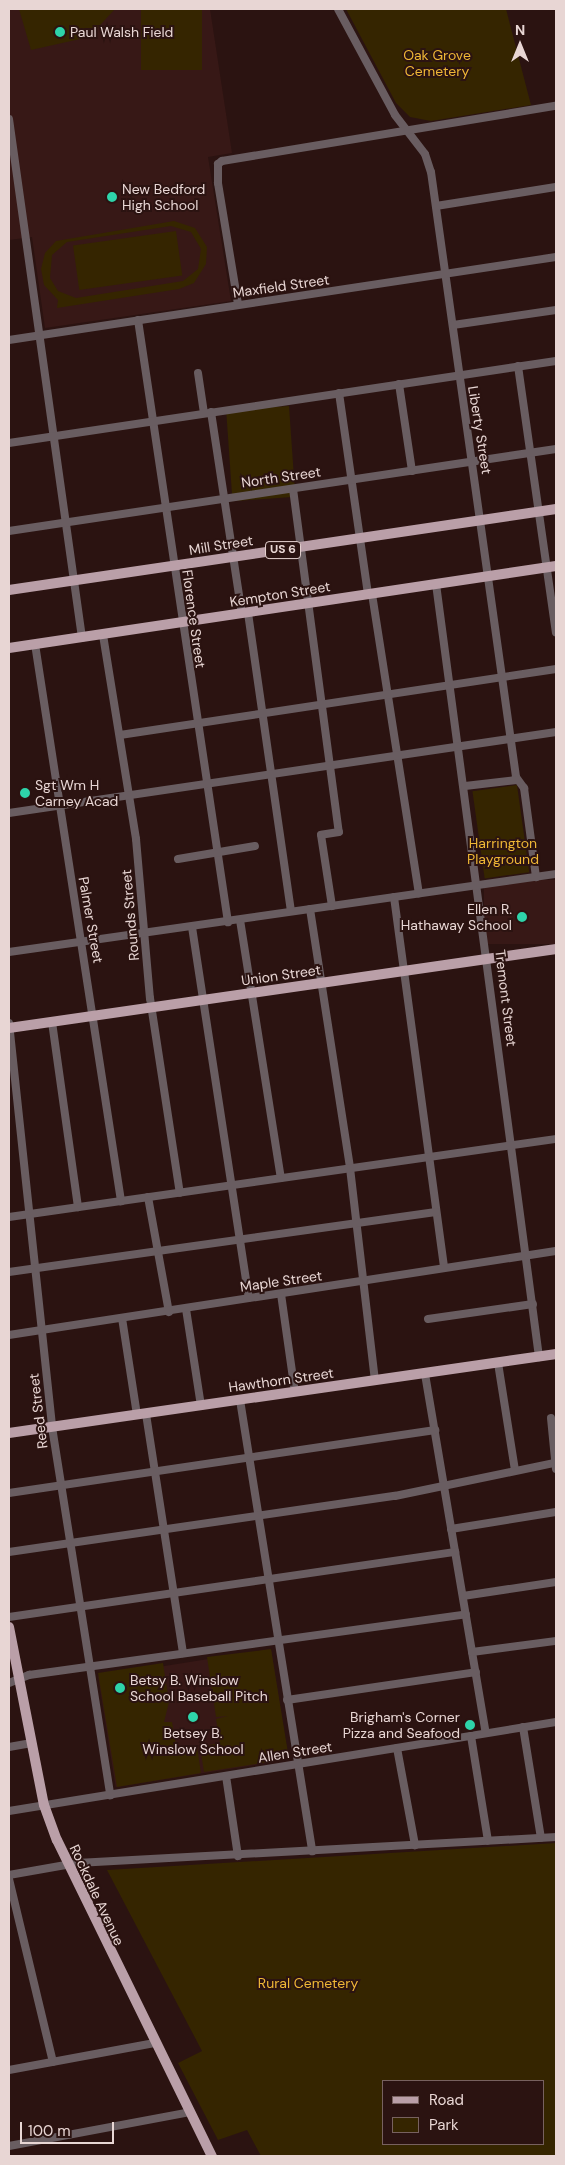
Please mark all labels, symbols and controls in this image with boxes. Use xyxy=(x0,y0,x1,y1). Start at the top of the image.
north arrow xyxy=(495,20,545,70)
text: N xyxy=(515,21,525,39)
place label: Paul Walsh Field xyxy=(70,24,173,40)
marker: Paul Walsh Field xyxy=(54,26,66,38)
park label: Oak Grove Cemetery xyxy=(403,47,471,80)
place label: New Bedford High School xyxy=(122,181,205,213)
marker: New Bedford High School xyxy=(106,191,118,203)
street label: Maxfield Street xyxy=(232,271,330,301)
street label: Liberty Street xyxy=(465,385,495,475)
street label: North Street xyxy=(240,463,322,491)
street label: Mill Street xyxy=(188,532,254,558)
road number: US 6 xyxy=(264,540,302,560)
street label: Florence Street xyxy=(179,569,209,669)
street label: Kempton Street xyxy=(228,578,332,610)
place label: Sgt Wm H Carney Acad xyxy=(35,777,118,810)
marker: Sgt Wm H Carney Acad xyxy=(19,787,31,799)
park label: Harrington Playground xyxy=(467,835,539,868)
street label: Rounds Street xyxy=(118,869,142,961)
street label: Palmer Street xyxy=(75,875,107,965)
place label: Ellen R. Hathaway School xyxy=(401,901,512,934)
marker: Ellen R. Hathaway School xyxy=(516,911,528,923)
street label: Tremont Street xyxy=(492,949,520,1047)
street label: Union Street xyxy=(240,961,322,989)
street label: Maple Street xyxy=(239,1267,323,1295)
street label: Hawthorn Street xyxy=(227,1364,335,1396)
street label: Reed Street xyxy=(25,1372,51,1450)
place label: Betsy B. Winslow School Baseball Pitch xyxy=(130,1672,268,1704)
marker: Betsy B. Winslow School Baseball Pitch xyxy=(114,1682,126,1694)
place label: Brigham's Corner Pizza and Seafood xyxy=(343,1709,460,1741)
marker: Betsey B. Winslow School xyxy=(187,1711,199,1723)
marker: Brigham's Corner Pizza and Seafood xyxy=(464,1719,476,1731)
place label: Betsey B. Winslow School xyxy=(142,1725,244,1758)
street label: Allen Street xyxy=(257,1738,333,1766)
street label: Rockdale Avenue xyxy=(66,1842,128,1948)
park label: Rural Cemetery xyxy=(258,1975,358,1991)
legend xyxy=(382,2080,545,2145)
text: Road xyxy=(429,2090,464,2110)
scale bar xyxy=(22,2112,116,2144)
text: Park xyxy=(429,2115,459,2135)
text: 100 m xyxy=(28,2121,71,2141)

